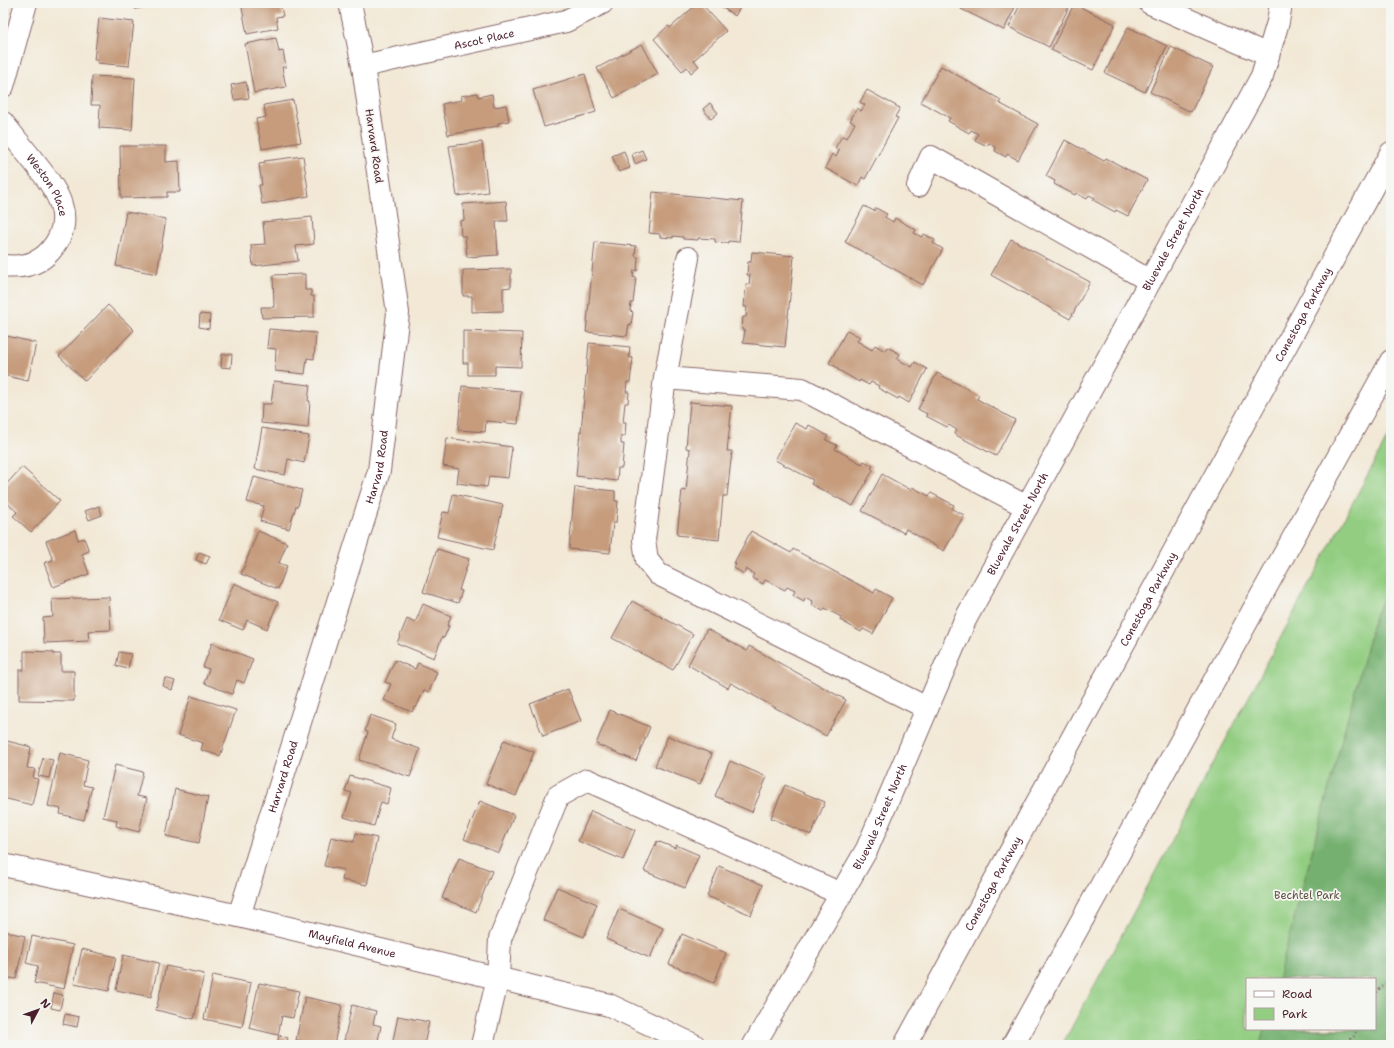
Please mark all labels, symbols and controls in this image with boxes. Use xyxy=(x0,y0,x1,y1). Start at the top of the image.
street label: Ascot Place xyxy=(452,25,516,53)
street label: Harvard Road xyxy=(361,108,387,184)
street label: Weston Place xyxy=(23,151,71,217)
street label: Bluevale Street North xyxy=(1139,185,1207,294)
street label: Conestoga Parkway xyxy=(1271,264,1335,364)
street label: Harvard Road xyxy=(362,429,391,506)
street label: Bluevale Street North xyxy=(983,469,1052,578)
street label: Conestoga Parkway xyxy=(1116,549,1180,649)
street label: Harvard Road xyxy=(264,739,301,815)
street label: Bluevale Street North xyxy=(849,761,910,873)
street label: Conestoga Parkway xyxy=(961,833,1025,933)
park label: Bechtel Park xyxy=(1274,888,1340,903)
street label: Mayfield Avenue xyxy=(307,925,398,961)
legend xyxy=(1246,978,1376,1030)
text: Road xyxy=(1282,986,1313,1002)
north arrow xyxy=(18,990,58,1030)
text: N xyxy=(37,996,54,1012)
text: Park xyxy=(1282,1006,1308,1022)

